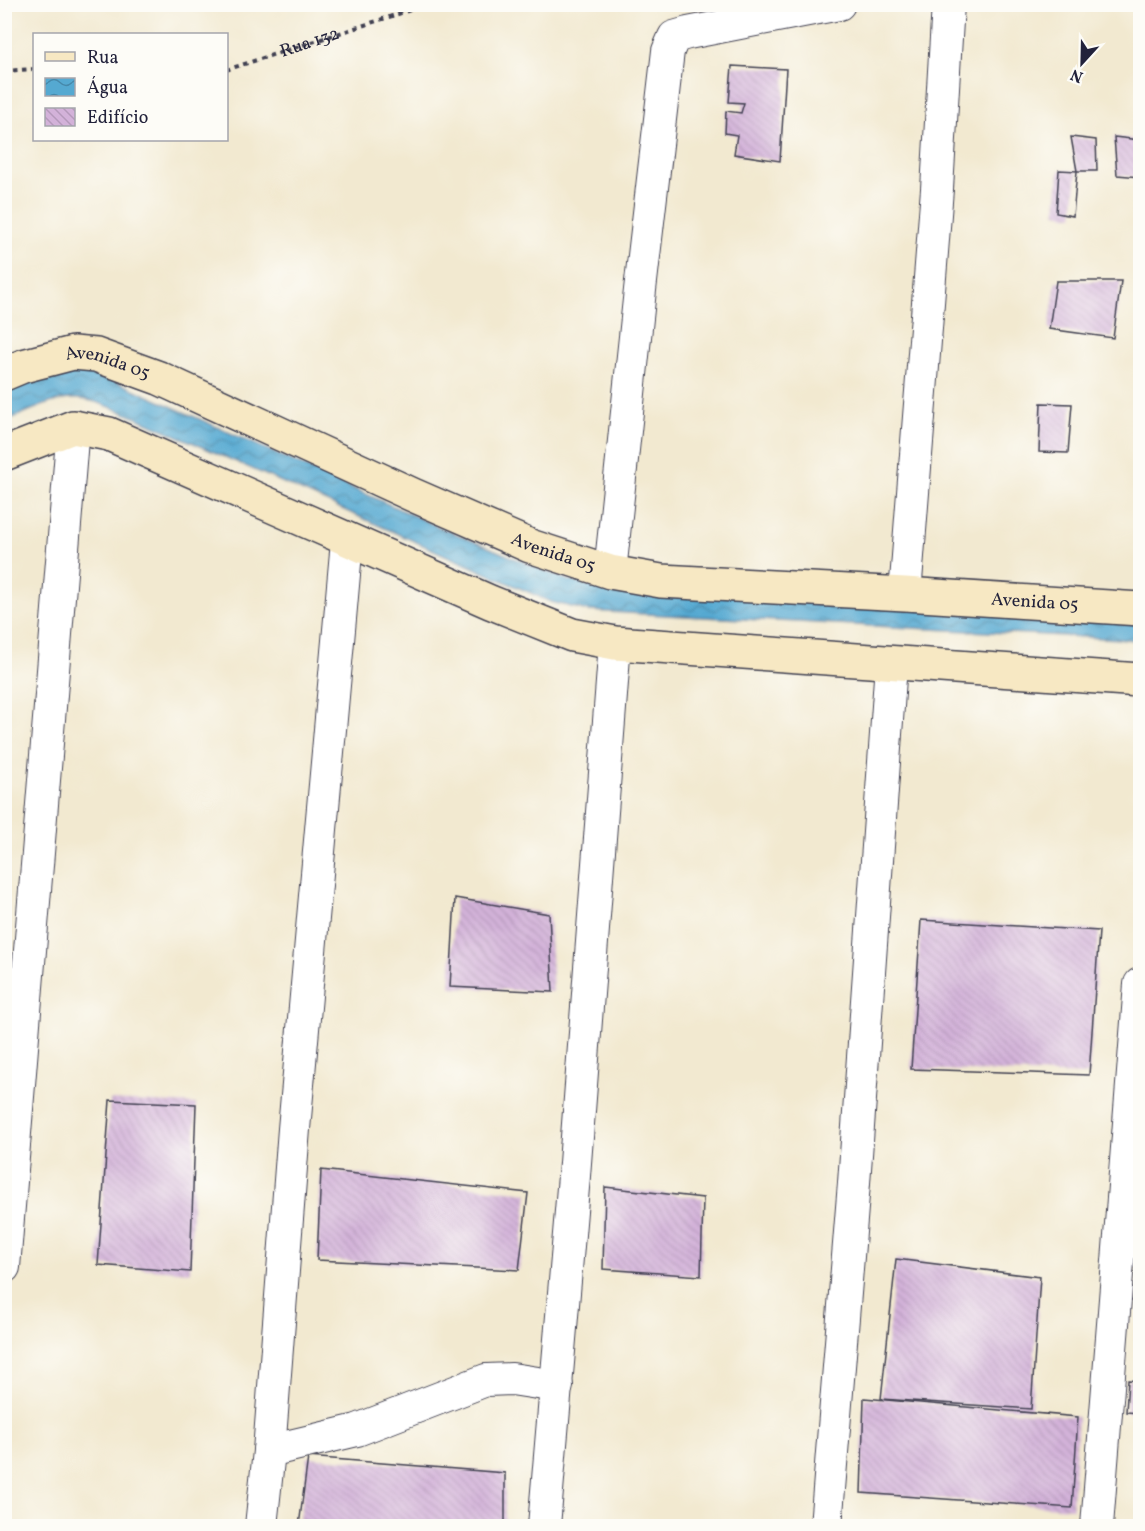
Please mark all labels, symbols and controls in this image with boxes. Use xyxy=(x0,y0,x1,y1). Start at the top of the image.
street label: Rua 132 xyxy=(277,21,343,64)
legend xyxy=(33,33,228,141)
north arrow xyxy=(1052,33,1112,93)
text: Rua xyxy=(87,46,118,71)
text: N xyxy=(1067,63,1087,87)
text: Água xyxy=(87,76,128,101)
text: Edifício xyxy=(87,106,148,131)
street label: Avenida 05 xyxy=(62,340,153,386)
street label: Avenida 05 xyxy=(507,527,599,579)
street label: Avenida 05 xyxy=(990,587,1079,618)

